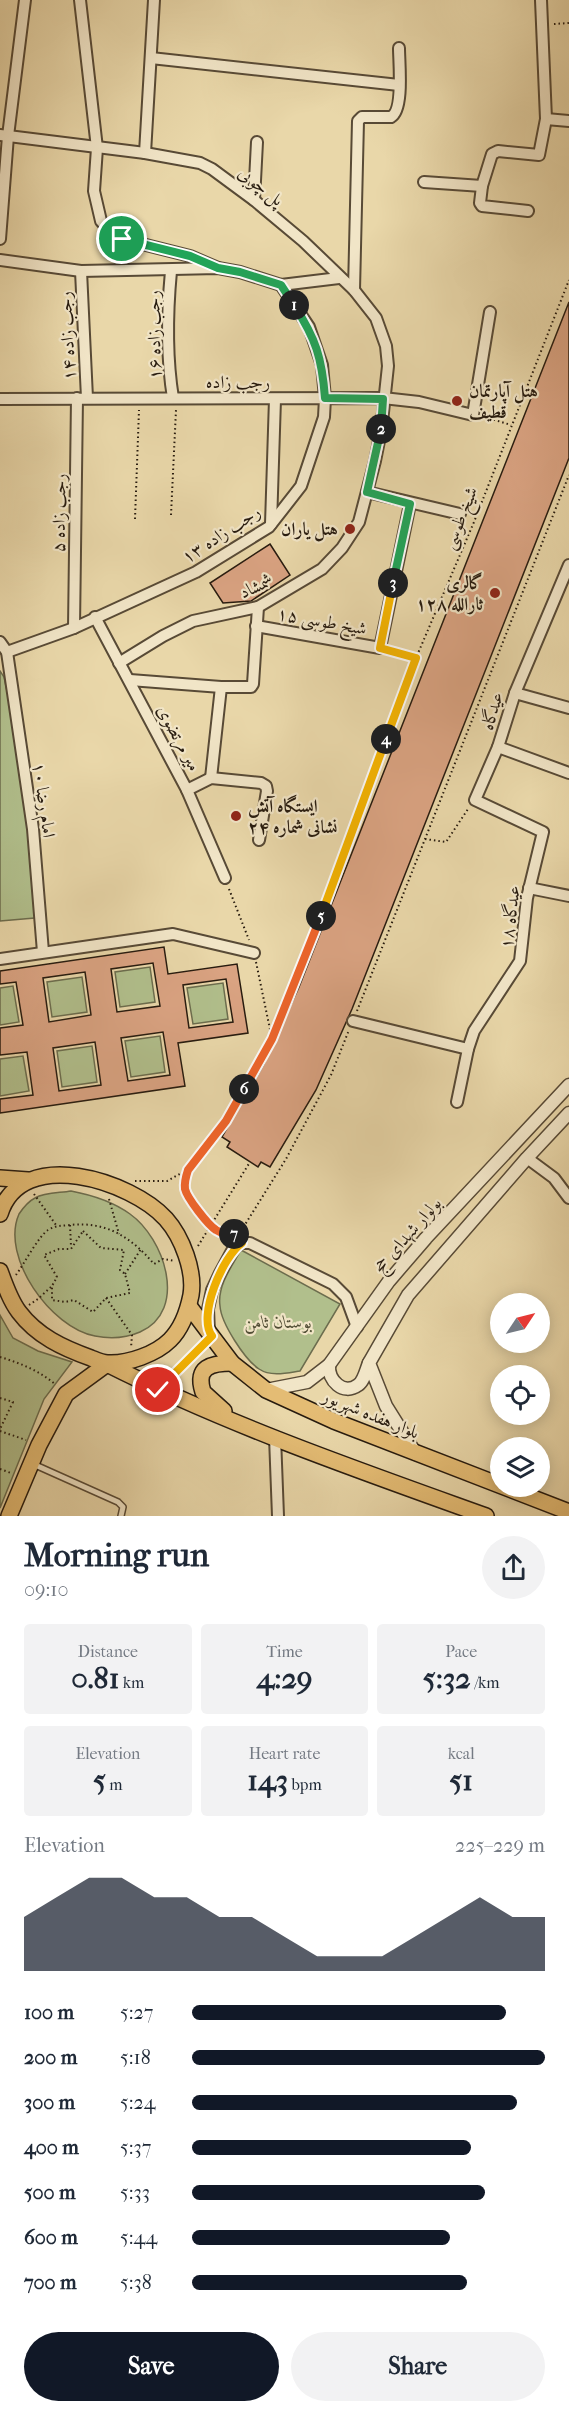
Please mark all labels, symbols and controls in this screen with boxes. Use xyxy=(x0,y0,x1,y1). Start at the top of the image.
street label: پل چوبی xyxy=(233,162,289,213)
pin xyxy=(96,213,147,264)
icon: arrive xyxy=(105,222,138,255)
street label: رجب زاده ۱۶ xyxy=(143,290,167,380)
pin: 1 xyxy=(279,290,309,320)
street label: رجب زاده ۱۴ xyxy=(55,291,81,381)
text: 1 xyxy=(291,295,297,314)
street label: رجب زاده xyxy=(206,372,270,394)
place label: هتل آپارتمان قطیف xyxy=(469,380,538,423)
marker: هتل آپارتمان قطیف xyxy=(450,394,464,408)
pin: 2 xyxy=(366,414,396,444)
text: 2 xyxy=(377,419,385,438)
street label: رجب زاده ۵ xyxy=(48,473,72,553)
street label: شیخ طوسی xyxy=(438,484,487,554)
street label: رجب زاده ۱۳ xyxy=(178,501,265,568)
place label: هتل یاران xyxy=(281,519,338,542)
marker: هتل یاران xyxy=(343,522,357,536)
pin: 3 xyxy=(378,568,408,598)
street label: شمشاد xyxy=(236,570,277,603)
place label: گالری ثارالله ۱۲۸ xyxy=(416,572,484,615)
text: 3 xyxy=(390,573,396,592)
marker: گالری ثارالله ۱۲۸ xyxy=(488,586,502,600)
street label: ۱۵ شیخ طوسی xyxy=(275,603,368,645)
street label: عیدگاه xyxy=(476,689,508,733)
street label: میر مرتضوی xyxy=(151,702,205,776)
pin: 4 xyxy=(371,724,401,754)
text: 4 xyxy=(381,729,391,748)
street label: امام رضا ۱۰ xyxy=(23,761,59,840)
place label: ایستگاه آتش نشانی شماره ۲۴ xyxy=(248,794,337,838)
marker: ایستگاه آتش نشانی شماره ۲۴ xyxy=(229,809,243,823)
street label: عیدگاه ۱۸ xyxy=(495,884,525,950)
pin: 5 xyxy=(306,901,336,931)
text: 5 xyxy=(318,906,324,925)
pin: 6 xyxy=(229,1074,259,1104)
text: 6 xyxy=(240,1079,248,1098)
street label: بولوار شهدای حج xyxy=(369,1193,450,1281)
pin: 7 xyxy=(219,1219,249,1249)
text: 7 xyxy=(230,1224,238,1243)
north arrow xyxy=(490,1293,550,1353)
map controls xyxy=(490,1293,550,1497)
park label: بوستان ثامن xyxy=(244,1312,313,1334)
pin xyxy=(132,1364,183,1415)
button: locate xyxy=(490,1365,550,1425)
icon: check xyxy=(141,1373,174,1406)
street label: بلوار هفده شهریور xyxy=(317,1385,422,1444)
button: layers xyxy=(490,1437,550,1497)
text: Morning run xyxy=(24,1536,209,1575)
button: share xyxy=(482,1536,545,1599)
text: 09:10 xyxy=(24,1578,68,1601)
text: Distance xyxy=(78,1642,138,1661)
text: Time xyxy=(266,1642,303,1661)
text: Pace xyxy=(445,1642,477,1661)
text: 0.81 xyxy=(71,1661,119,1696)
text: 4:29 xyxy=(256,1661,313,1696)
text: 5:32 xyxy=(423,1661,471,1696)
text: km xyxy=(119,1673,144,1692)
text: /km xyxy=(471,1673,500,1692)
text: Elevation xyxy=(75,1744,140,1763)
text: Heart rate xyxy=(249,1744,320,1763)
text: kcal xyxy=(448,1744,475,1763)
text: 5 xyxy=(93,1763,106,1798)
text: 143 xyxy=(247,1763,288,1798)
text: 51 xyxy=(449,1763,473,1798)
text: m xyxy=(106,1775,123,1794)
text: bpm xyxy=(288,1775,322,1794)
text: Elevation xyxy=(24,1834,105,1857)
text: 225–229 m xyxy=(455,1834,545,1857)
text: 100 m xyxy=(24,2001,74,2024)
text: 5:27 xyxy=(120,2001,153,2024)
text: 200 m xyxy=(24,2046,77,2069)
text: 5:18 xyxy=(120,2046,151,2069)
text: 300 m xyxy=(24,2091,75,2114)
text: 5:24 xyxy=(120,2091,156,2114)
text: 400 m xyxy=(24,2136,79,2159)
text: 5:37 xyxy=(120,2136,151,2159)
text: 500 m xyxy=(24,2181,76,2204)
text: 5:33 xyxy=(120,2181,150,2204)
text: 600 m xyxy=(24,2226,78,2249)
text: 5:44 xyxy=(120,2226,157,2249)
text: 700 m xyxy=(24,2271,77,2294)
text: 5:38 xyxy=(120,2271,152,2294)
button: Save xyxy=(24,2332,279,2401)
button: Share xyxy=(291,2332,545,2401)

